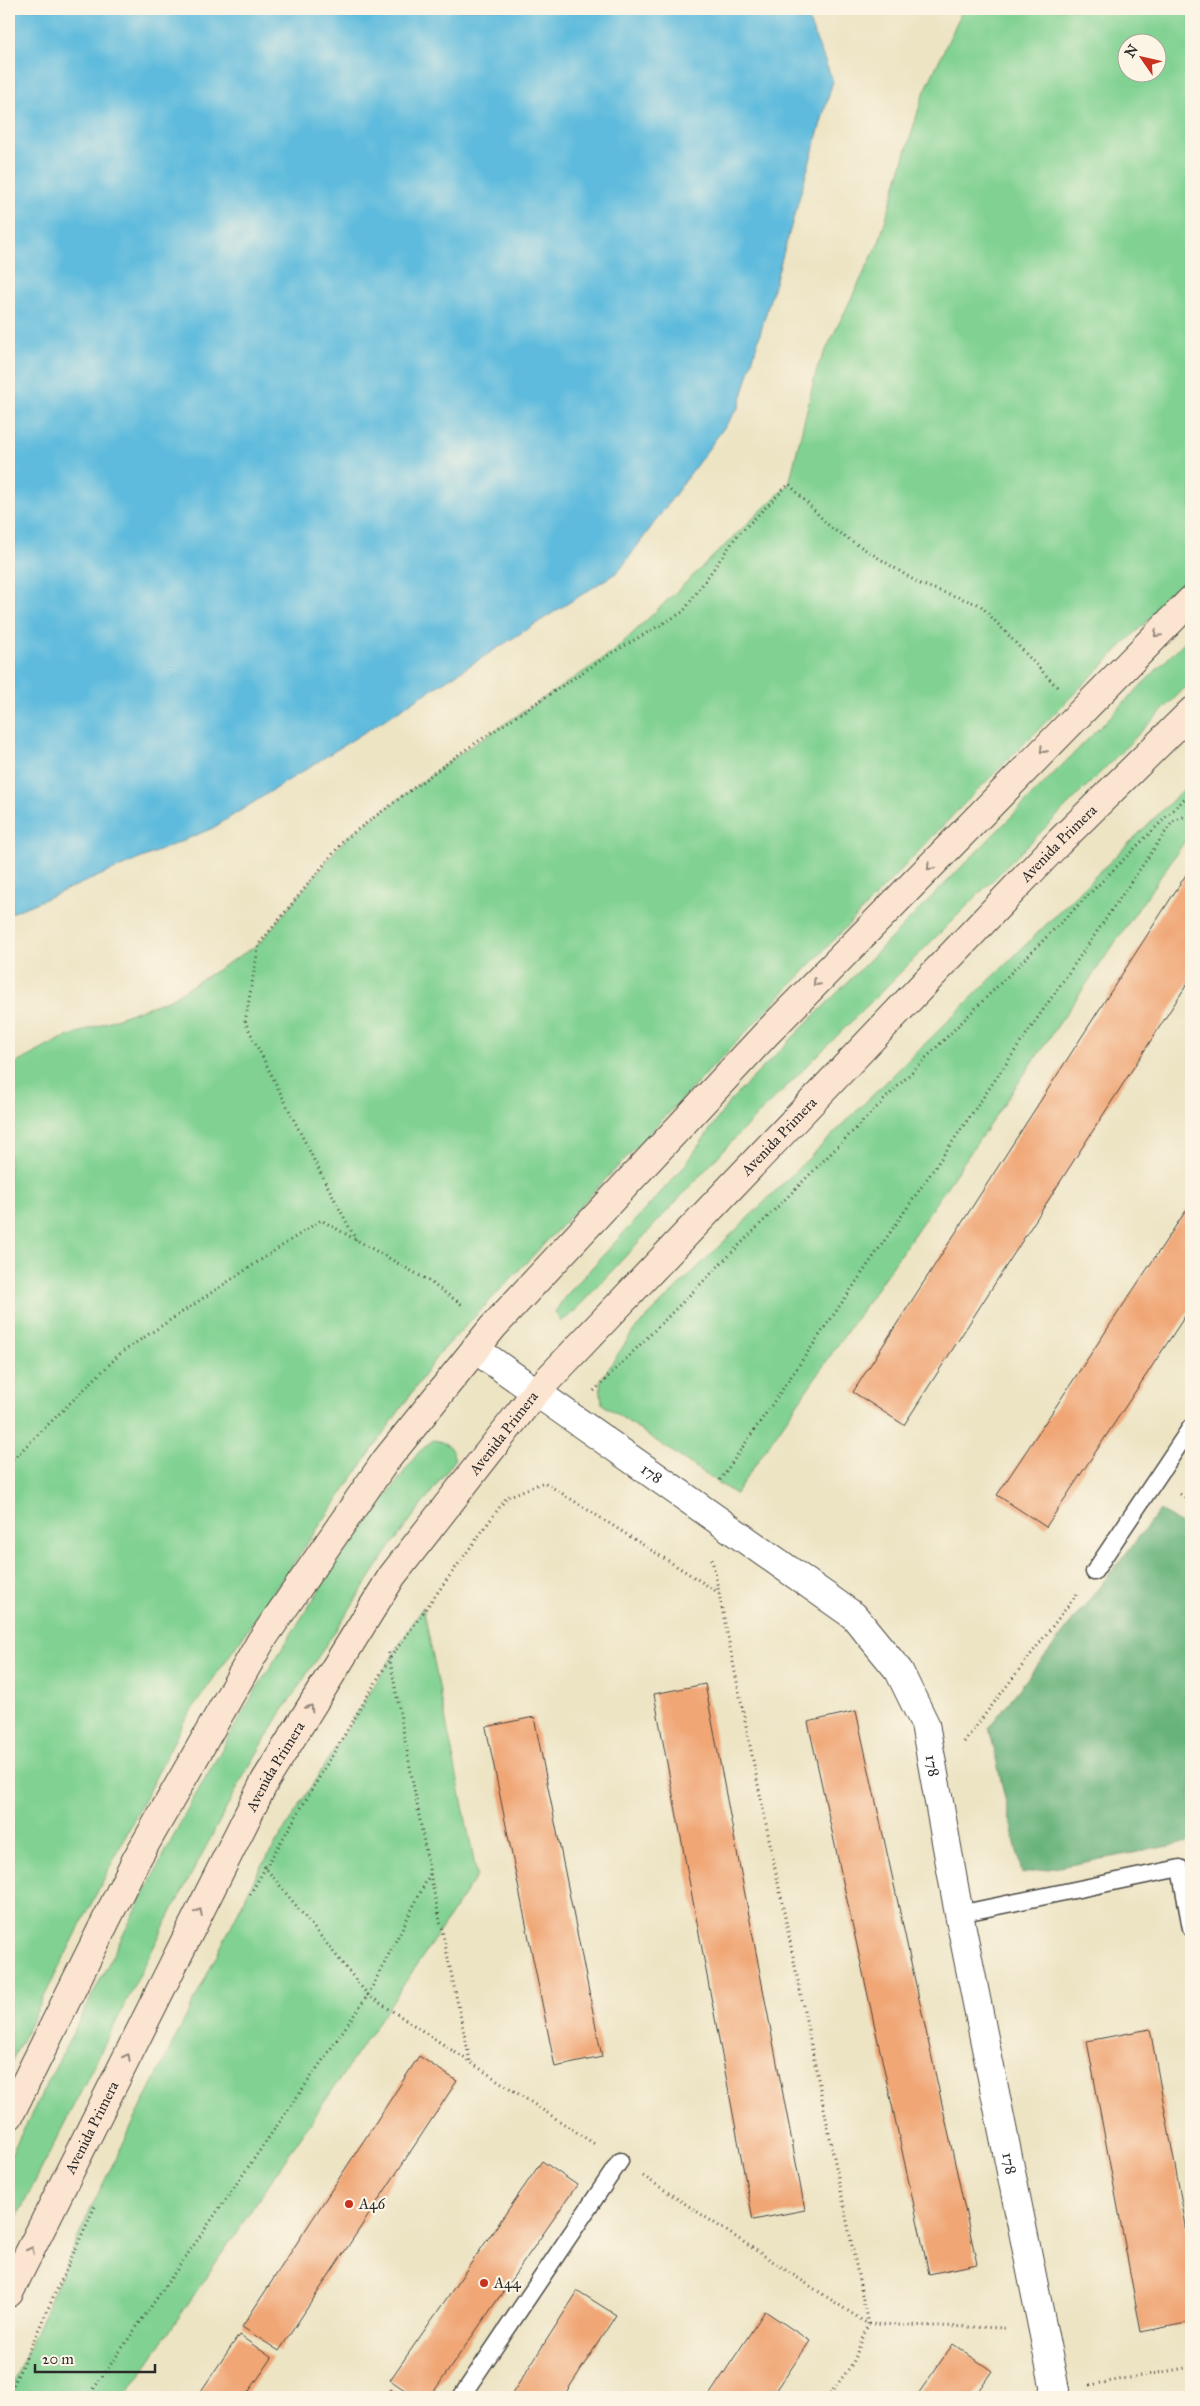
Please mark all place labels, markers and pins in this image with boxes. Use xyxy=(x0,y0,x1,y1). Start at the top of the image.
place label: A46 xyxy=(358,2195,386,2213)
marker: A46 xyxy=(343,2198,355,2210)
place label: A44 xyxy=(493,2274,521,2292)
marker: A44 xyxy=(478,2277,490,2289)

